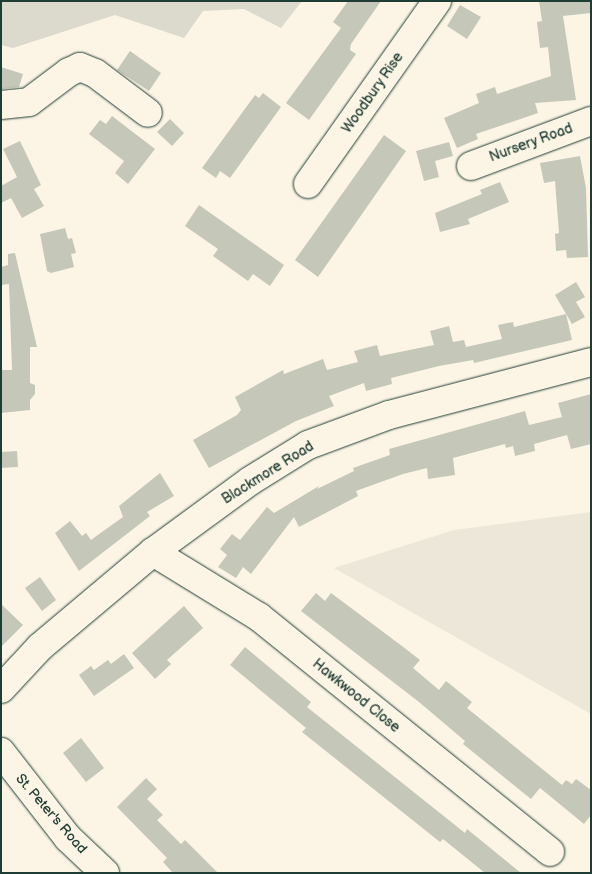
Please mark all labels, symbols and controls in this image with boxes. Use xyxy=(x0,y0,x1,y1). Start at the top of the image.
street label: Woodbury Rise xyxy=(339,49,407,137)
street label: Nursery Road xyxy=(487,120,575,166)
street label: Blackmore Road xyxy=(219,438,317,508)
street label: Hawkwood Close xyxy=(309,656,403,736)
street label: St. Peter's Road xyxy=(12,771,90,857)

